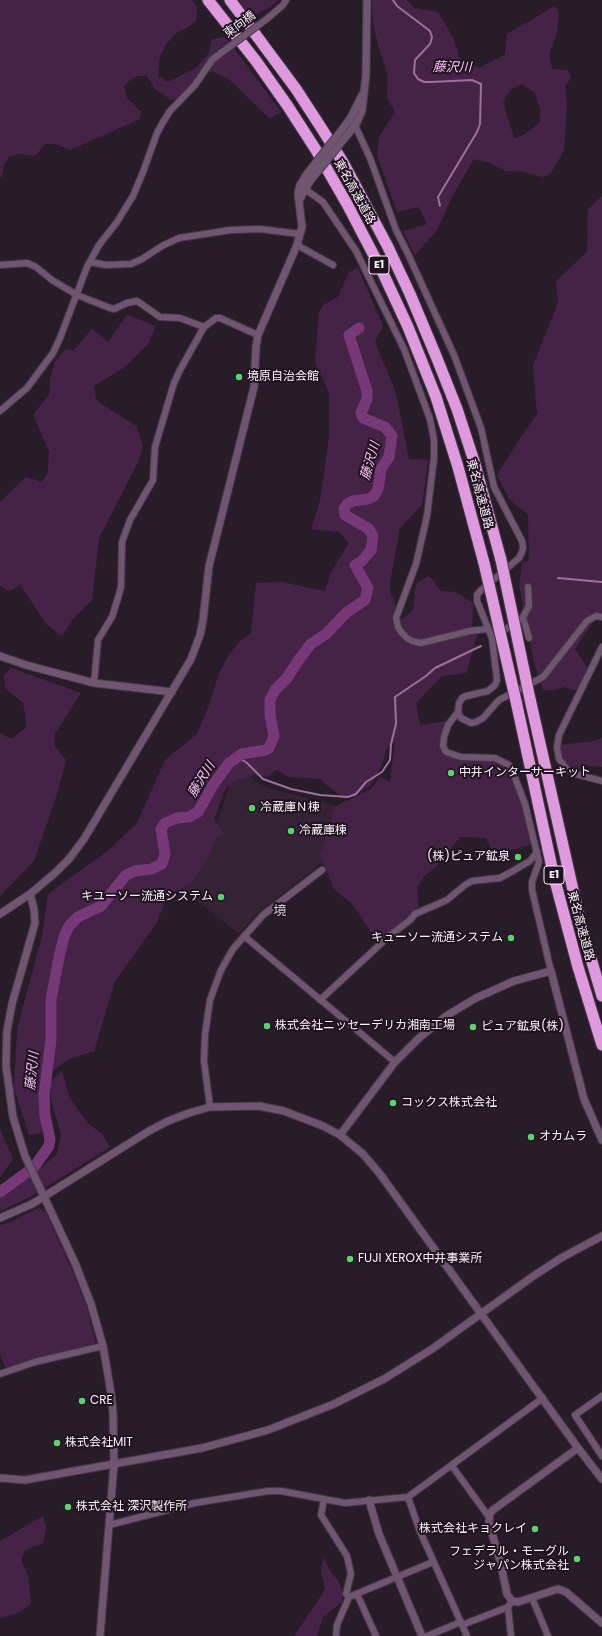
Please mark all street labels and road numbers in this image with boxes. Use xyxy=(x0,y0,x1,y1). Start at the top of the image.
street label: 東向橋 xyxy=(221,9,259,41)
street label: 東名高速道路 xyxy=(330,157,378,227)
road number: E1 xyxy=(369,256,389,274)
street label: 東名高速道路 xyxy=(463,457,495,531)
road number: E1 xyxy=(544,866,564,884)
street label: 東名高速道路 xyxy=(564,889,596,963)

